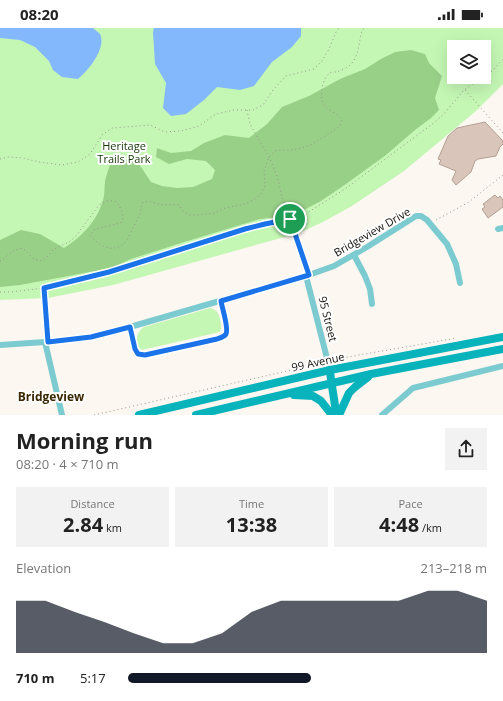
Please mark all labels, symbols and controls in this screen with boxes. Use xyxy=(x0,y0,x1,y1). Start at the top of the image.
text: 08:20 xyxy=(20,4,59,24)
map controls xyxy=(447,40,491,84)
button: layers xyxy=(447,40,491,84)
park label: Heritage Trails Park xyxy=(97,138,151,166)
pin xyxy=(273,202,307,236)
street label: Bridgeview Drive xyxy=(331,204,413,260)
icon: arrive xyxy=(279,208,301,230)
street label: 95 Street xyxy=(316,295,341,343)
street label: 99 Avenue xyxy=(290,349,346,374)
district label: Bridgeview xyxy=(18,388,85,405)
text: Morning run xyxy=(16,425,153,455)
button: share xyxy=(445,428,487,470)
text: 08:20 · 4 × 710 m xyxy=(16,455,119,473)
text: Distance xyxy=(70,496,115,511)
text: Time xyxy=(239,496,264,511)
text: Pace xyxy=(398,496,423,511)
text: 2.84 xyxy=(63,511,103,538)
text: 13:38 xyxy=(226,511,277,538)
text: 4:48 xyxy=(379,511,419,538)
text: km xyxy=(103,520,122,535)
text: /km xyxy=(419,520,442,535)
text: Elevation xyxy=(16,559,71,577)
text: 213–218 m xyxy=(420,559,487,577)
text: 710 m xyxy=(16,669,54,687)
text: 5:17 xyxy=(80,669,106,687)

